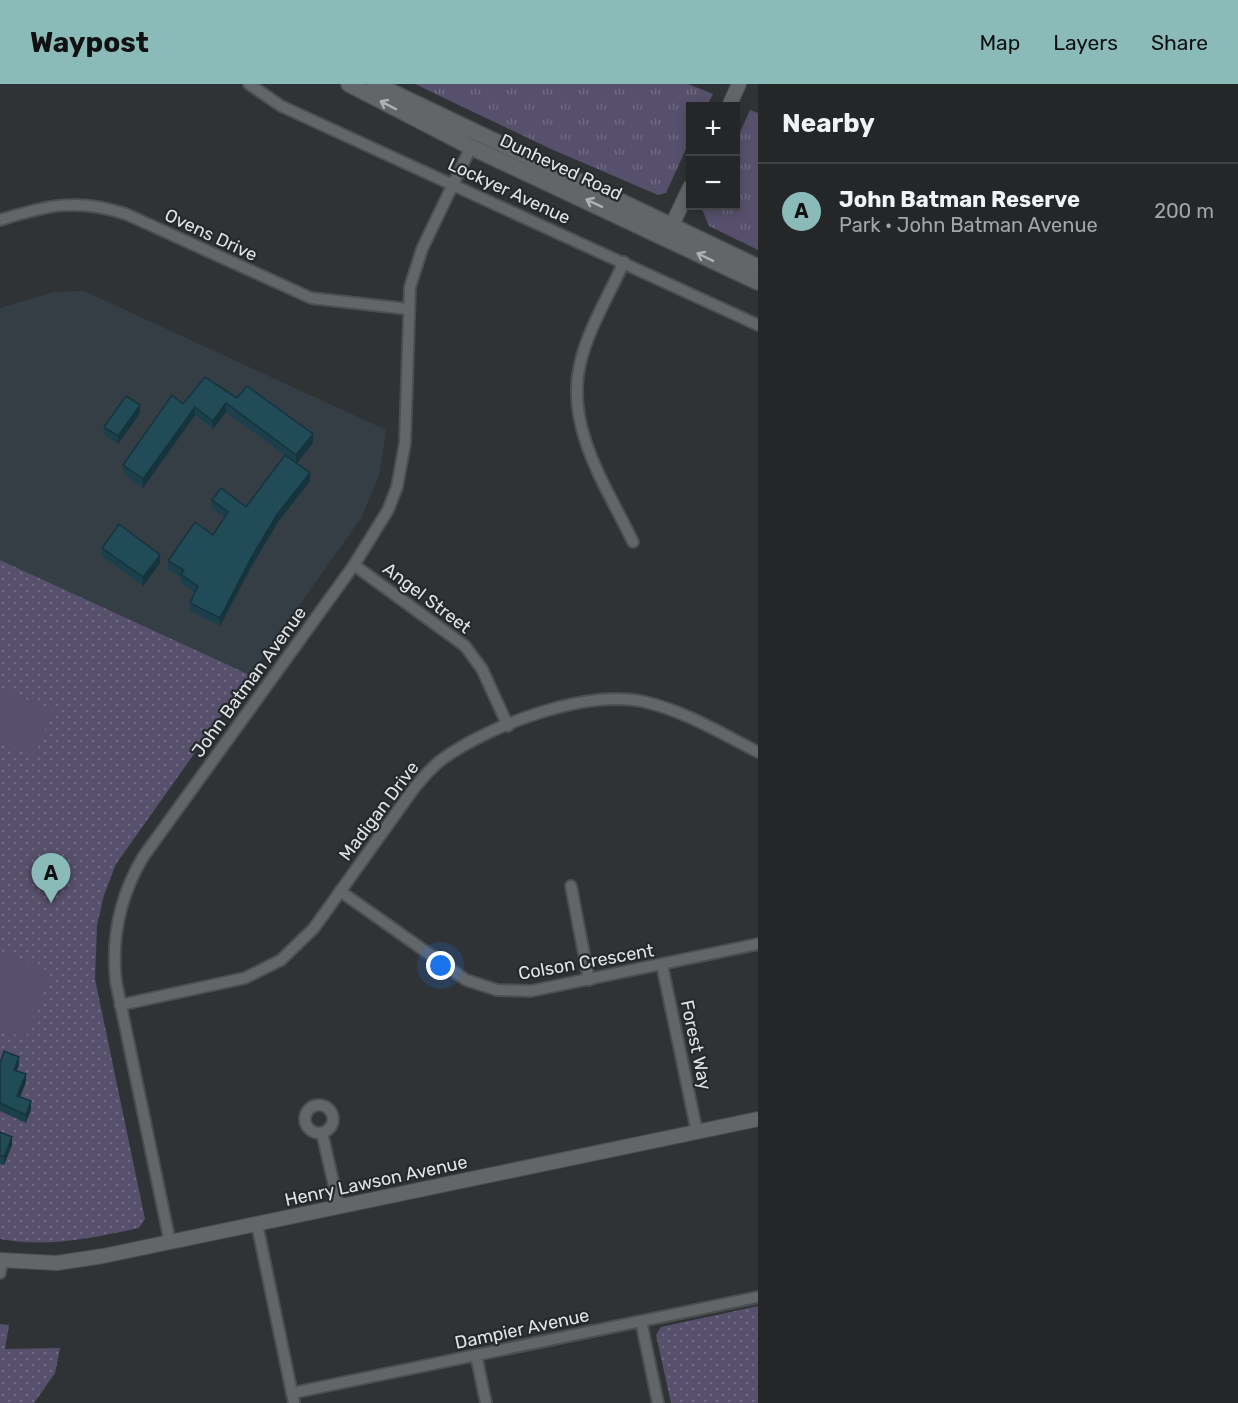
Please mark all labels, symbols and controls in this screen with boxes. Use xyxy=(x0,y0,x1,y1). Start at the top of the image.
text: Waypost xyxy=(30,26,149,59)
text: Map xyxy=(979,30,1020,55)
text: Layers xyxy=(1053,30,1118,55)
text: Share xyxy=(1151,30,1208,55)
one-way arrow xyxy=(380,99,398,111)
map controls xyxy=(686,102,740,210)
button: + xyxy=(686,102,740,156)
text: Nearby xyxy=(782,108,875,139)
street label: Dunheved Road xyxy=(496,129,626,205)
street label: Lockyer Avenue xyxy=(444,153,574,229)
button: − xyxy=(686,156,740,210)
text: John Batman Reserve xyxy=(839,186,1080,213)
one-way arrow xyxy=(586,197,604,209)
text: A xyxy=(794,199,809,223)
text: 200 m xyxy=(1154,199,1214,223)
street label: Ovens Drive xyxy=(161,204,261,266)
text: Park · John Batman Avenue xyxy=(839,213,1098,237)
one-way arrow xyxy=(697,250,715,262)
street label: Angel Street xyxy=(379,558,475,638)
street label: John Batman Avenue xyxy=(187,602,311,762)
street label: Madigan Drive xyxy=(335,757,423,865)
pin: A xyxy=(32,854,70,903)
street label: Colson Crescent xyxy=(516,939,656,985)
your location xyxy=(426,951,455,980)
street label: Forest Way xyxy=(676,998,716,1092)
street label: Henry Lawson Avenue xyxy=(283,1151,469,1211)
street label: Dampier Avenue xyxy=(453,1304,591,1354)

